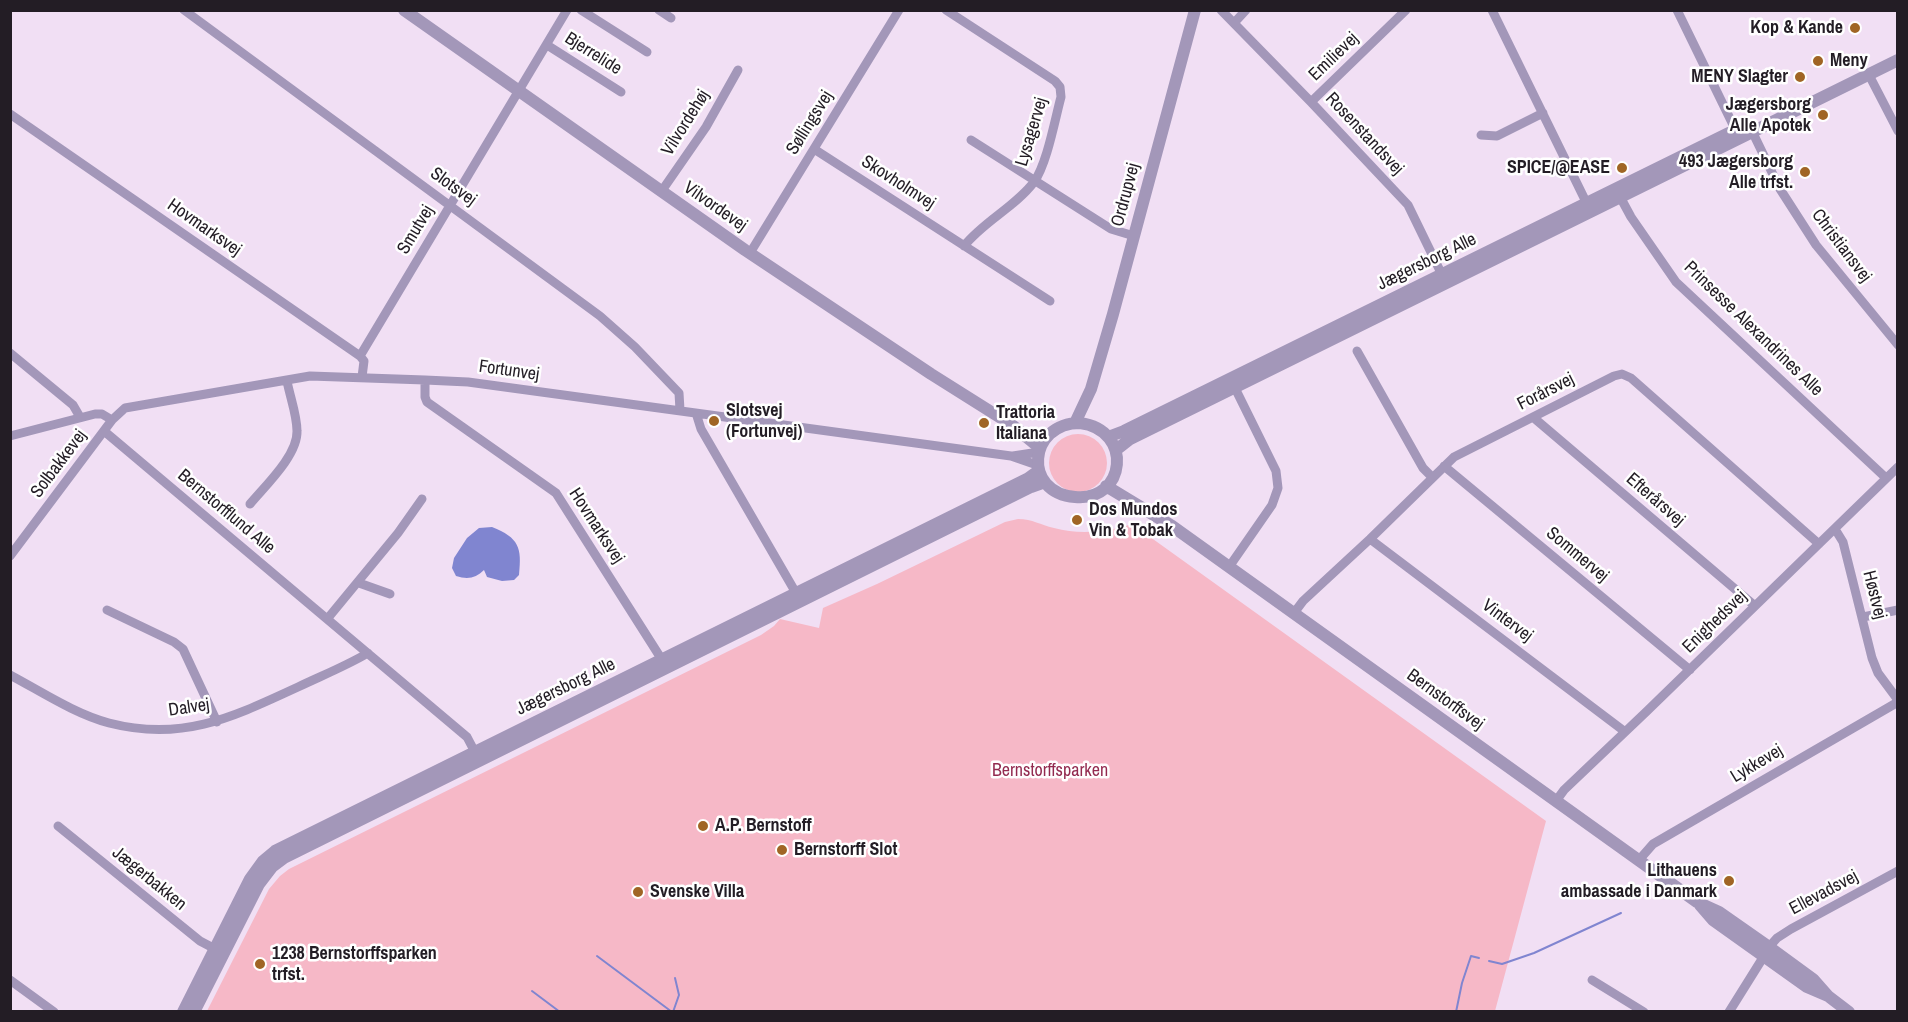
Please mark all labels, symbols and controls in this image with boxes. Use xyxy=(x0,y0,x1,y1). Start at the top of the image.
place label: Kop & Kande xyxy=(1750,17,1843,39)
marker: Kop & Kande xyxy=(1848,21,1862,35)
street label: Bjerrelide xyxy=(560,28,626,80)
street label: Emilievej xyxy=(1305,28,1363,86)
place label: Meny xyxy=(1830,50,1868,72)
marker: Meny xyxy=(1811,54,1825,68)
place label: MENY Slagter xyxy=(1691,66,1788,88)
marker: MENY Slagter xyxy=(1793,70,1807,84)
street label: Vilvordehøj xyxy=(657,86,715,160)
street label: Søllingsvej xyxy=(782,87,838,159)
street label: Rosenstandsvej xyxy=(1320,88,1408,180)
place label: Jægersborg Alle Apotek xyxy=(1726,94,1811,136)
street label: Lysagervej xyxy=(1011,95,1053,169)
marker: Jægersborg Alle Apotek xyxy=(1816,108,1830,122)
street label: Skovholmvej xyxy=(857,151,939,215)
place label: 493 Jægersborg Alle trfst. xyxy=(1679,151,1793,194)
place label: SPICE/@EASE xyxy=(1507,157,1610,179)
street label: Ordrupvej xyxy=(1107,161,1145,229)
marker: SPICE/@EASE xyxy=(1615,161,1629,175)
street label: Slotsvej xyxy=(426,163,480,211)
marker: 493 Jægersborg Alle trfst. xyxy=(1798,165,1812,179)
street label: Vilvordevej xyxy=(679,177,751,237)
street label: Hovmarksvej xyxy=(163,195,245,261)
street label: Smutvej xyxy=(393,202,439,258)
street label: Christiansvej xyxy=(1806,205,1876,287)
street label: Jægersborg Alle xyxy=(1374,229,1480,295)
street label: Prinsesse Alexandrines Alle xyxy=(1679,257,1827,401)
street label: Fortunvej xyxy=(477,356,541,386)
street label: Forårsvej xyxy=(1514,369,1578,415)
place label: Slotsvej (Fortunvej) xyxy=(726,400,802,442)
place label: Trattoria Italiana xyxy=(996,402,1055,444)
marker: Slotsvej (Fortunvej) xyxy=(707,414,721,428)
marker: Trattoria Italiana xyxy=(977,416,991,430)
street label: Solbakkevej xyxy=(26,426,92,502)
street label: Bernstorfflund Alle xyxy=(173,465,279,559)
street label: Efterårsvej xyxy=(1621,469,1689,531)
street label: Hovmarksvej xyxy=(564,484,628,568)
place label: Dos Mundos Vin & Tobak xyxy=(1089,499,1178,542)
marker: Dos Mundos Vin & Tobak xyxy=(1070,513,1084,527)
street label: Sommervej xyxy=(1541,523,1613,587)
street label: Høstvej xyxy=(1858,569,1890,621)
street label: Enighedsvej xyxy=(1678,586,1752,658)
street label: Vintervej xyxy=(1477,595,1537,647)
street label: Jægersborg Alle xyxy=(513,654,619,720)
street label: Bernstorffsvej xyxy=(1402,665,1488,735)
street label: Dalvej xyxy=(167,694,211,722)
street label: Lykkevej xyxy=(1727,740,1787,788)
park label: Bernstorffsparken xyxy=(992,760,1108,782)
place label: A.P. Bernstoff xyxy=(715,815,812,837)
marker: A.P. Bernstoff xyxy=(696,819,710,833)
place label: Bernstorff Slot xyxy=(794,839,897,861)
street label: Jægerbakken xyxy=(107,842,191,916)
marker: Bernstorff Slot xyxy=(775,843,789,857)
place label: Lithauens ambassade i Danmark xyxy=(1561,860,1717,902)
street label: Ellevadsvej xyxy=(1786,866,1862,920)
marker: Lithauens ambassade i Danmark xyxy=(1722,874,1736,888)
place label: Svenske Villa xyxy=(650,881,744,903)
marker: Svenske Villa xyxy=(631,885,645,899)
place label: 1238 Bernstorffsparken trfst. xyxy=(272,943,437,986)
marker: 1238 Bernstorffsparken trfst. xyxy=(253,957,267,971)

